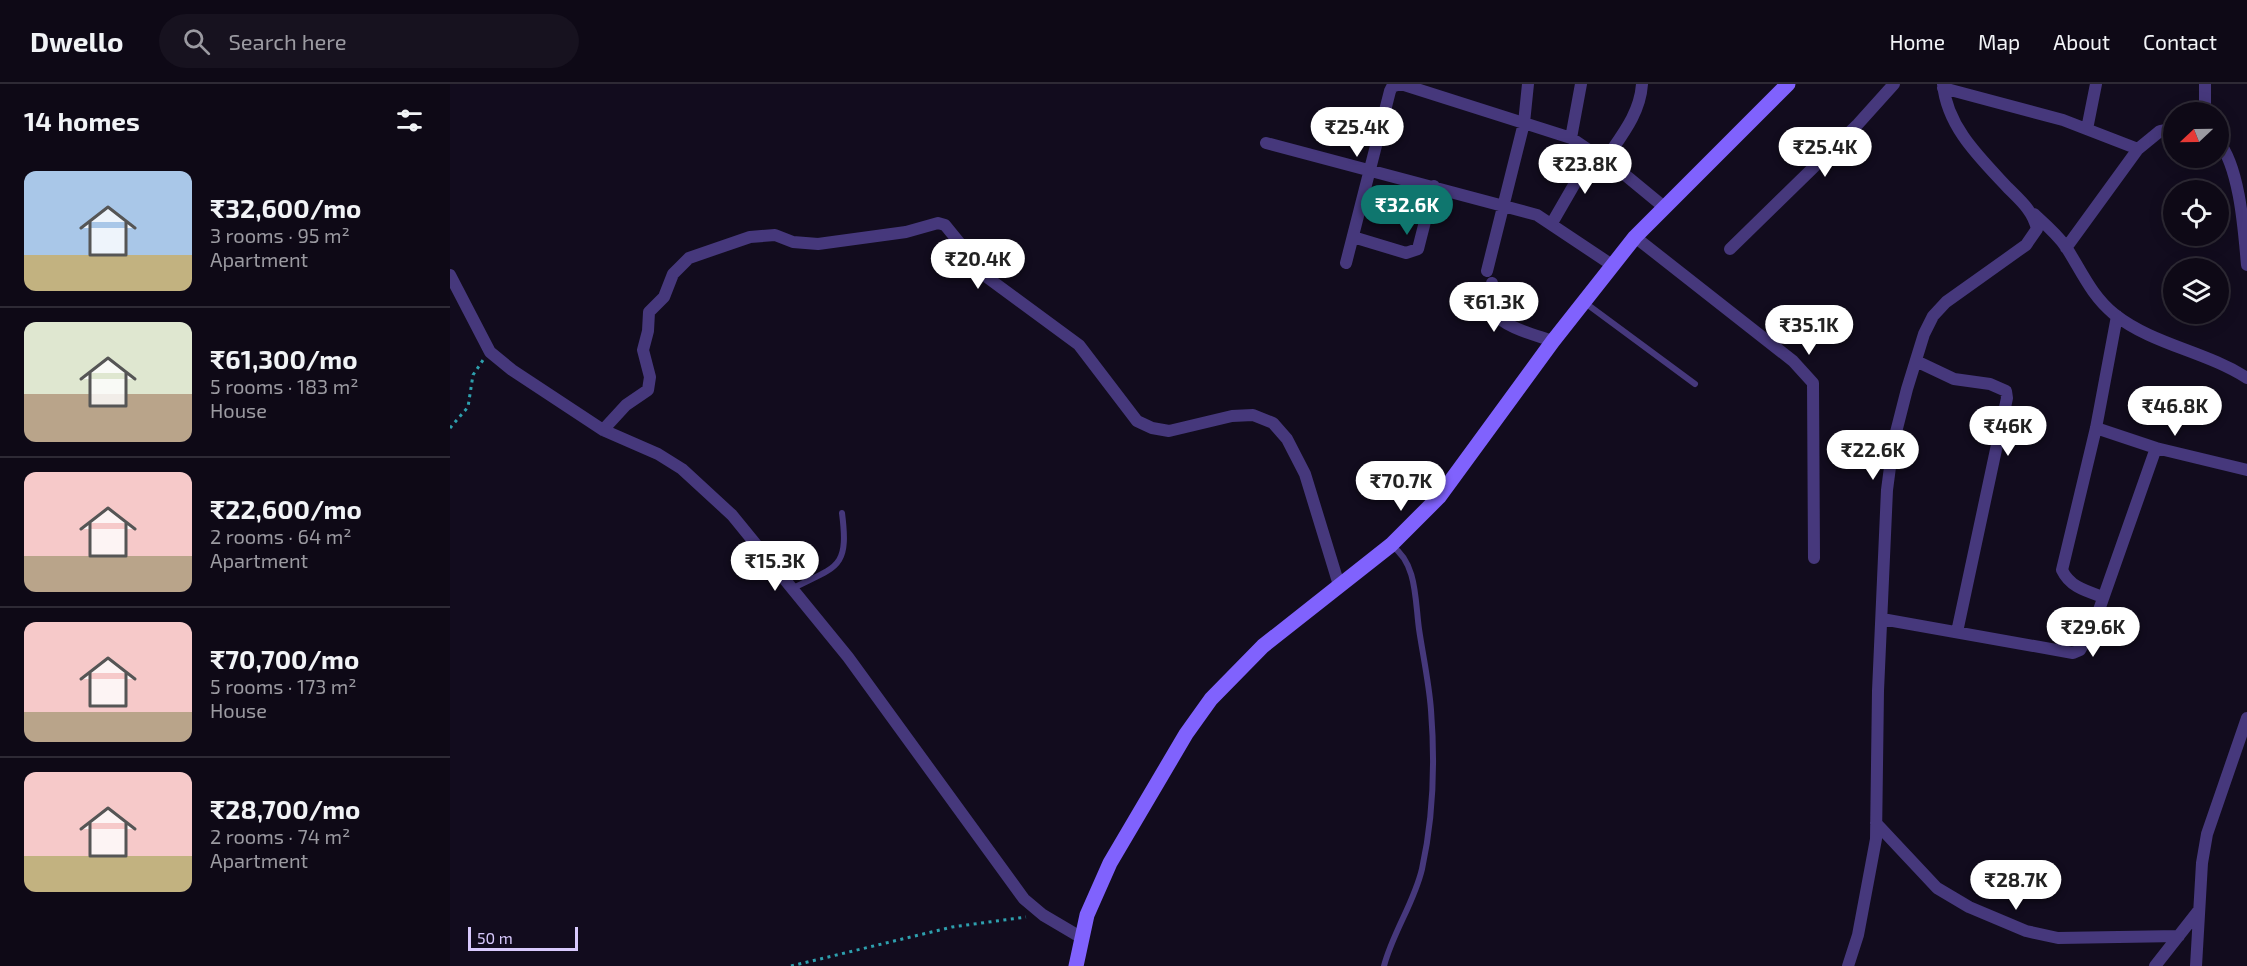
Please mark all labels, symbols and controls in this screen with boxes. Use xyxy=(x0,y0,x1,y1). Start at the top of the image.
search box xyxy=(159,14,579,68)
text: Dwello xyxy=(30,24,123,58)
icon: search xyxy=(180,25,213,58)
text: Search here xyxy=(228,28,347,54)
text: Home xyxy=(1889,29,1945,54)
text: Map xyxy=(1978,29,2020,54)
text: About xyxy=(2053,29,2110,54)
text: Contact xyxy=(2143,29,2217,54)
north arrow xyxy=(2163,102,2229,168)
map controls xyxy=(2163,102,2229,324)
icon: filters xyxy=(393,104,426,137)
text: 14 homes xyxy=(24,105,140,136)
pin: ₹25.4K xyxy=(1308,107,1406,158)
text: ₹25.4K xyxy=(1325,114,1389,138)
pin: ₹25.4K xyxy=(1776,127,1874,178)
text: ₹25.4K xyxy=(1793,134,1857,158)
pin: ₹23.8K xyxy=(1536,144,1634,195)
text: ₹23.8K xyxy=(1553,151,1617,175)
button: locate xyxy=(2163,180,2229,246)
pin: ₹32.6K xyxy=(1358,185,1456,236)
text: ₹32,600/mo xyxy=(210,192,361,223)
text: ₹32.6K xyxy=(1375,192,1439,216)
icon: home xyxy=(72,195,144,267)
text: 3 rooms · 95 m² xyxy=(210,223,350,247)
pin: ₹20.4K xyxy=(929,239,1027,290)
text: ₹20.4K xyxy=(945,246,1011,270)
text: Apartment xyxy=(210,247,308,271)
button: layers xyxy=(2163,258,2229,324)
pin: ₹61.3K xyxy=(1445,282,1543,333)
text: ₹61.3K xyxy=(1463,289,1525,313)
pin: ₹35.1K xyxy=(1760,305,1858,356)
text: ₹35.1K xyxy=(1779,312,1839,336)
text: ₹61,300/mo xyxy=(210,343,358,374)
icon: home xyxy=(72,346,144,418)
text: 5 rooms · 183 m² xyxy=(210,374,358,398)
pin: ₹46.8K xyxy=(2126,386,2224,437)
text: ₹46.8K xyxy=(2142,393,2208,417)
text: House xyxy=(210,398,267,422)
pin: ₹46K xyxy=(1972,406,2044,457)
text: ₹46K xyxy=(1983,413,2033,437)
pin: ₹22.6K xyxy=(1824,430,1922,481)
text: ₹22.6K xyxy=(1841,437,1905,461)
pin: ₹70.7K xyxy=(1352,461,1450,512)
text: ₹70.7K xyxy=(1370,468,1432,492)
text: ₹22,600/mo xyxy=(210,493,362,524)
icon: home xyxy=(72,496,144,568)
text: 2 rooms · 64 m² xyxy=(210,524,352,548)
pin: ₹15.3K xyxy=(726,541,824,592)
text: Apartment xyxy=(210,548,308,572)
text: ₹15.3K xyxy=(745,548,805,572)
pin: ₹29.6K xyxy=(2044,607,2142,658)
text: ₹29.6K xyxy=(2061,614,2125,638)
text: ₹70,700/mo xyxy=(210,643,359,674)
icon: home xyxy=(72,646,144,718)
text: 5 rooms · 173 m² xyxy=(210,674,357,698)
text: House xyxy=(210,698,267,722)
text: ₹28,700/mo xyxy=(210,793,360,824)
icon: home xyxy=(72,796,144,868)
text: 2 rooms · 74 m² xyxy=(210,824,350,848)
text: Apartment xyxy=(210,848,308,872)
pin: ₹28.7K xyxy=(1967,860,2065,911)
text: ₹28.7K xyxy=(1984,867,2048,891)
scale bar xyxy=(468,924,578,952)
text: 50 m xyxy=(477,928,513,947)

